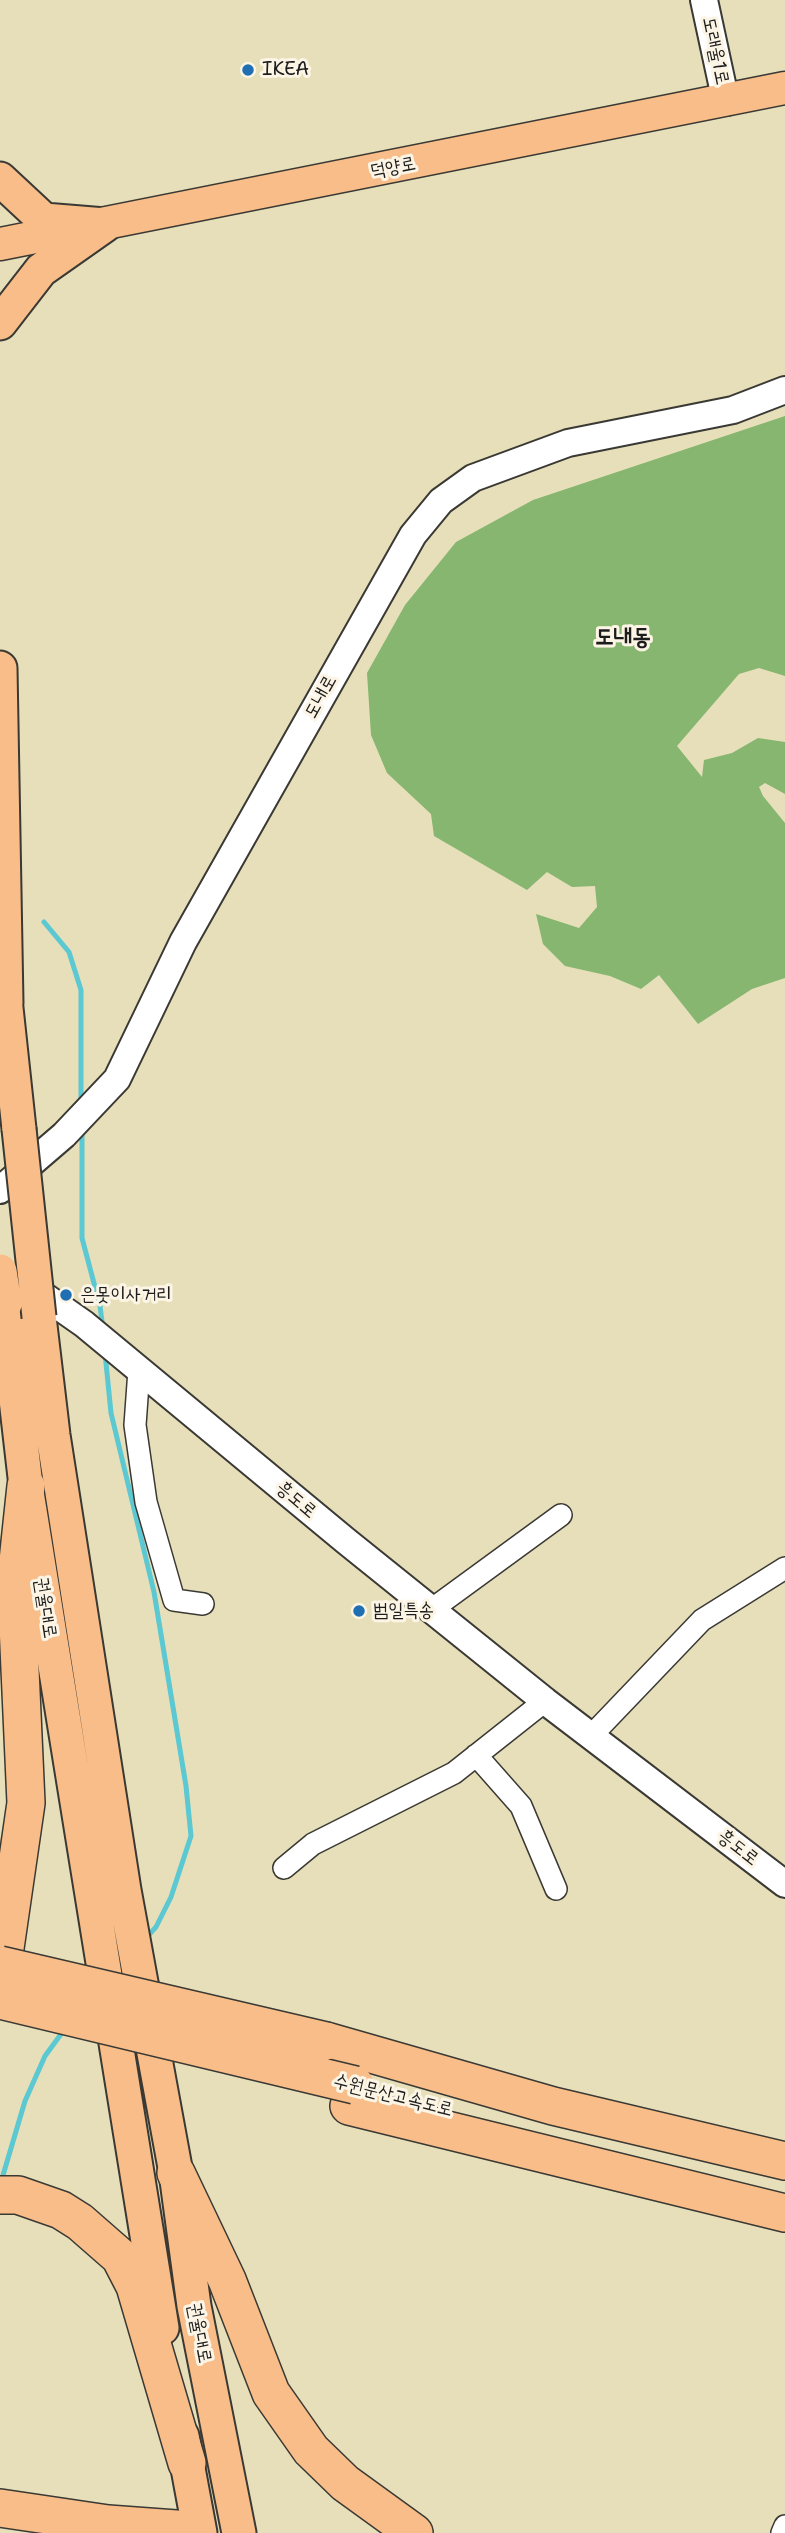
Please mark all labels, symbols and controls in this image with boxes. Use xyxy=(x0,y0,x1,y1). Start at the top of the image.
street label: 도래울1로 xyxy=(697,15,733,87)
place label: IKEA xyxy=(262,59,309,81)
marker: IKEA xyxy=(240,62,256,78)
street label: 덕양로 xyxy=(368,152,418,184)
district label: 도내동 xyxy=(595,624,651,652)
street label: 도내로 xyxy=(300,671,342,723)
place label: 은못이사거리 xyxy=(80,1284,172,1306)
marker: 은못이사거리 xyxy=(58,1287,74,1303)
street label: 흥도로 xyxy=(271,1477,321,1523)
street label: 권율대로 xyxy=(29,1576,61,1640)
place label: 범일특송 xyxy=(373,1600,434,1622)
marker: 범일특송 xyxy=(351,1603,367,1619)
street label: 흥도로 xyxy=(713,1825,763,1871)
street label: 수원문산고속도로 xyxy=(331,2070,455,2122)
street label: 권율대로 xyxy=(182,2301,216,2365)

